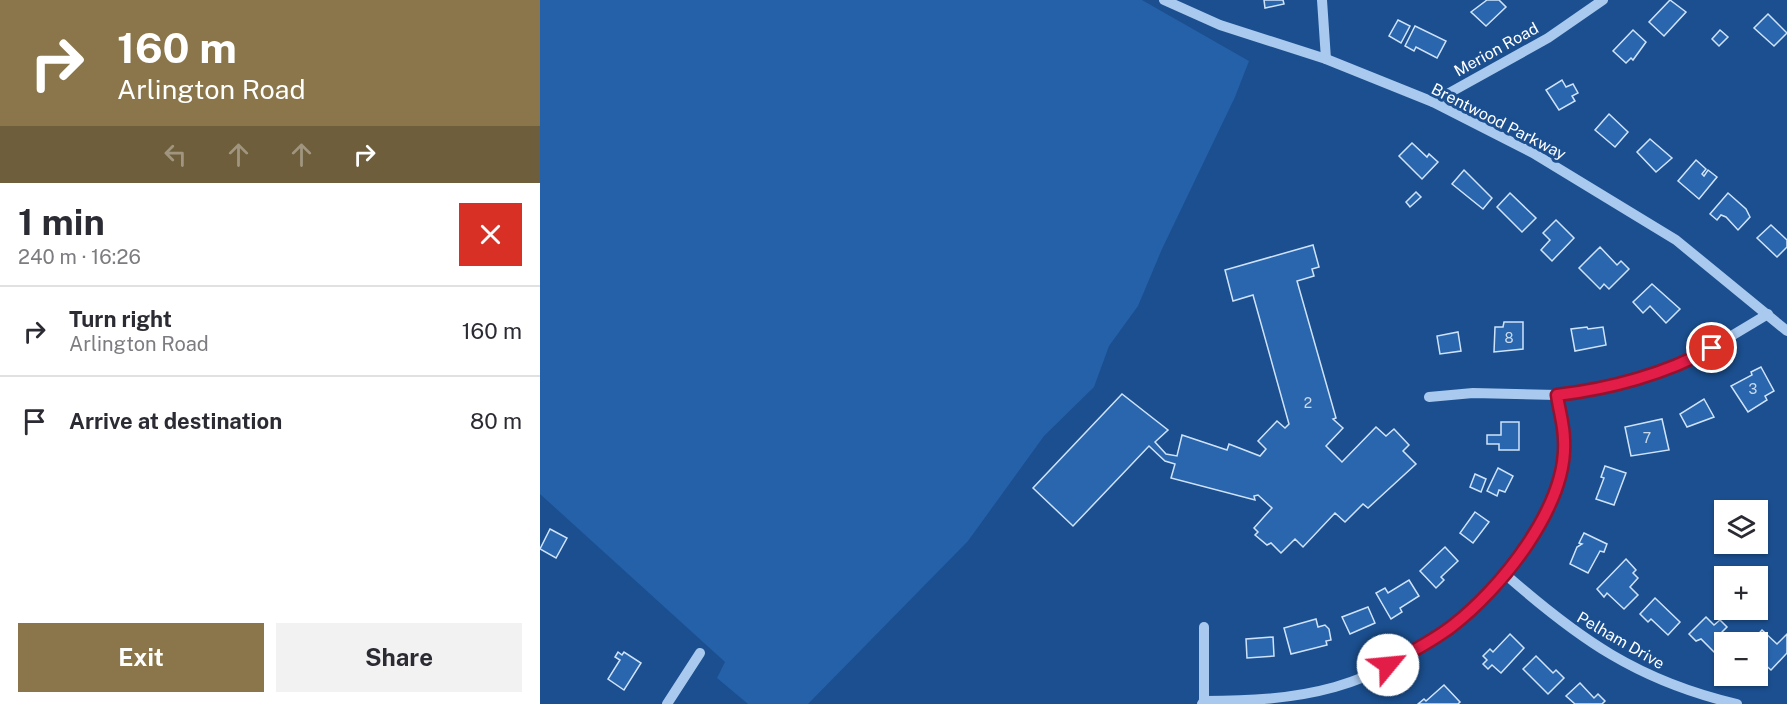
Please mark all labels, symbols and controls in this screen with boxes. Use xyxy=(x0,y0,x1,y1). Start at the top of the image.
street label: Merion Road xyxy=(1451,18,1542,80)
text: 160 m xyxy=(117,23,237,72)
icon: right xyxy=(18,24,96,102)
text: Arlington Road xyxy=(117,73,306,105)
street label: Brentwood Parkway xyxy=(1428,79,1570,164)
icon: left xyxy=(159,138,192,171)
icon: ahead xyxy=(222,138,255,171)
icon: ahead xyxy=(285,138,318,171)
icon: right xyxy=(348,138,381,171)
text: 1 min xyxy=(18,201,105,243)
button: close xyxy=(459,203,522,266)
text: 240 m · 16:26 xyxy=(18,245,141,269)
text: Turn right xyxy=(69,306,172,332)
icon: right xyxy=(18,315,51,348)
text: 160 m xyxy=(462,318,522,344)
pin xyxy=(1686,322,1737,373)
house number: 8 xyxy=(1504,330,1514,346)
icon: arrive xyxy=(1695,331,1728,364)
text: Arlington Road xyxy=(69,332,209,356)
house number: 3 xyxy=(1749,381,1758,397)
house number: 2 xyxy=(1304,395,1312,411)
icon: arrive xyxy=(18,405,51,438)
text: Arrive at destination xyxy=(69,408,282,434)
text: 80 m xyxy=(470,408,522,434)
house number: 7 xyxy=(1643,430,1651,446)
map controls xyxy=(1714,500,1768,686)
button: layers xyxy=(1714,500,1768,554)
button: + xyxy=(1714,566,1768,620)
street label: Pelham Drive xyxy=(1574,608,1668,673)
button: Exit xyxy=(18,623,264,692)
button: Share xyxy=(276,623,522,692)
button: − xyxy=(1714,632,1768,686)
position arrow xyxy=(1356,633,1420,697)

